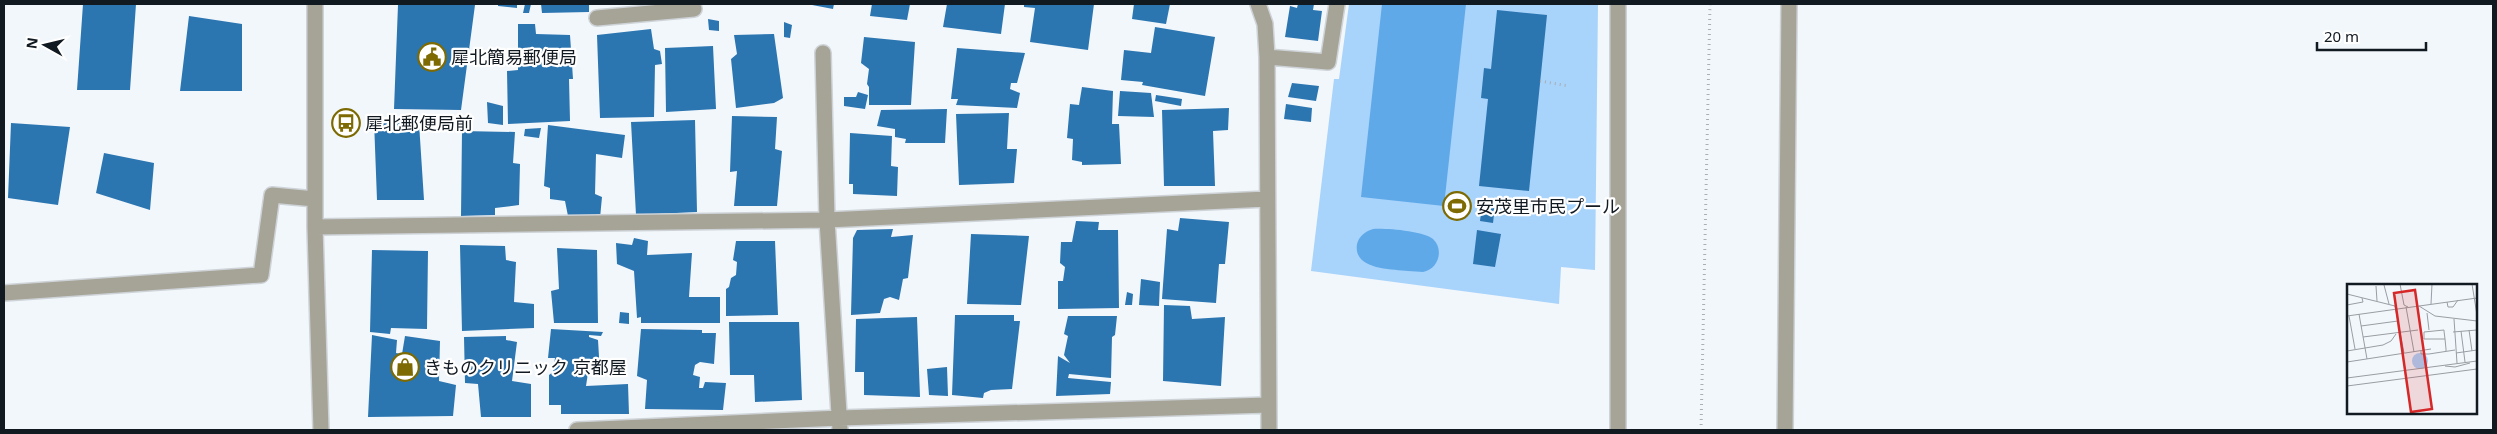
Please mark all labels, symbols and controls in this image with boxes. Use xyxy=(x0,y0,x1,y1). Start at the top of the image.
north arrow xyxy=(20,20,70,70)
scale bar xyxy=(2317,20,2426,52)
text: 20 m xyxy=(2324,26,2359,46)
text: N xyxy=(21,36,42,50)
public building icon: 犀北簡易郵便局 xyxy=(417,42,447,72)
place label: 犀北簡易郵便局 xyxy=(451,45,577,69)
bus stop icon: 犀北郵便局前 xyxy=(331,108,361,138)
place label: 犀北郵便局前 xyxy=(365,111,473,135)
sports icon: 安茂里市民プール xyxy=(1442,191,1472,221)
place label: 安茂里市民プール xyxy=(1476,194,1620,218)
inset map xyxy=(2347,284,2477,414)
shop icon: きものクリニック 京都屋 xyxy=(390,352,420,382)
place label: きものクリニック 京都屋 xyxy=(424,355,627,379)

